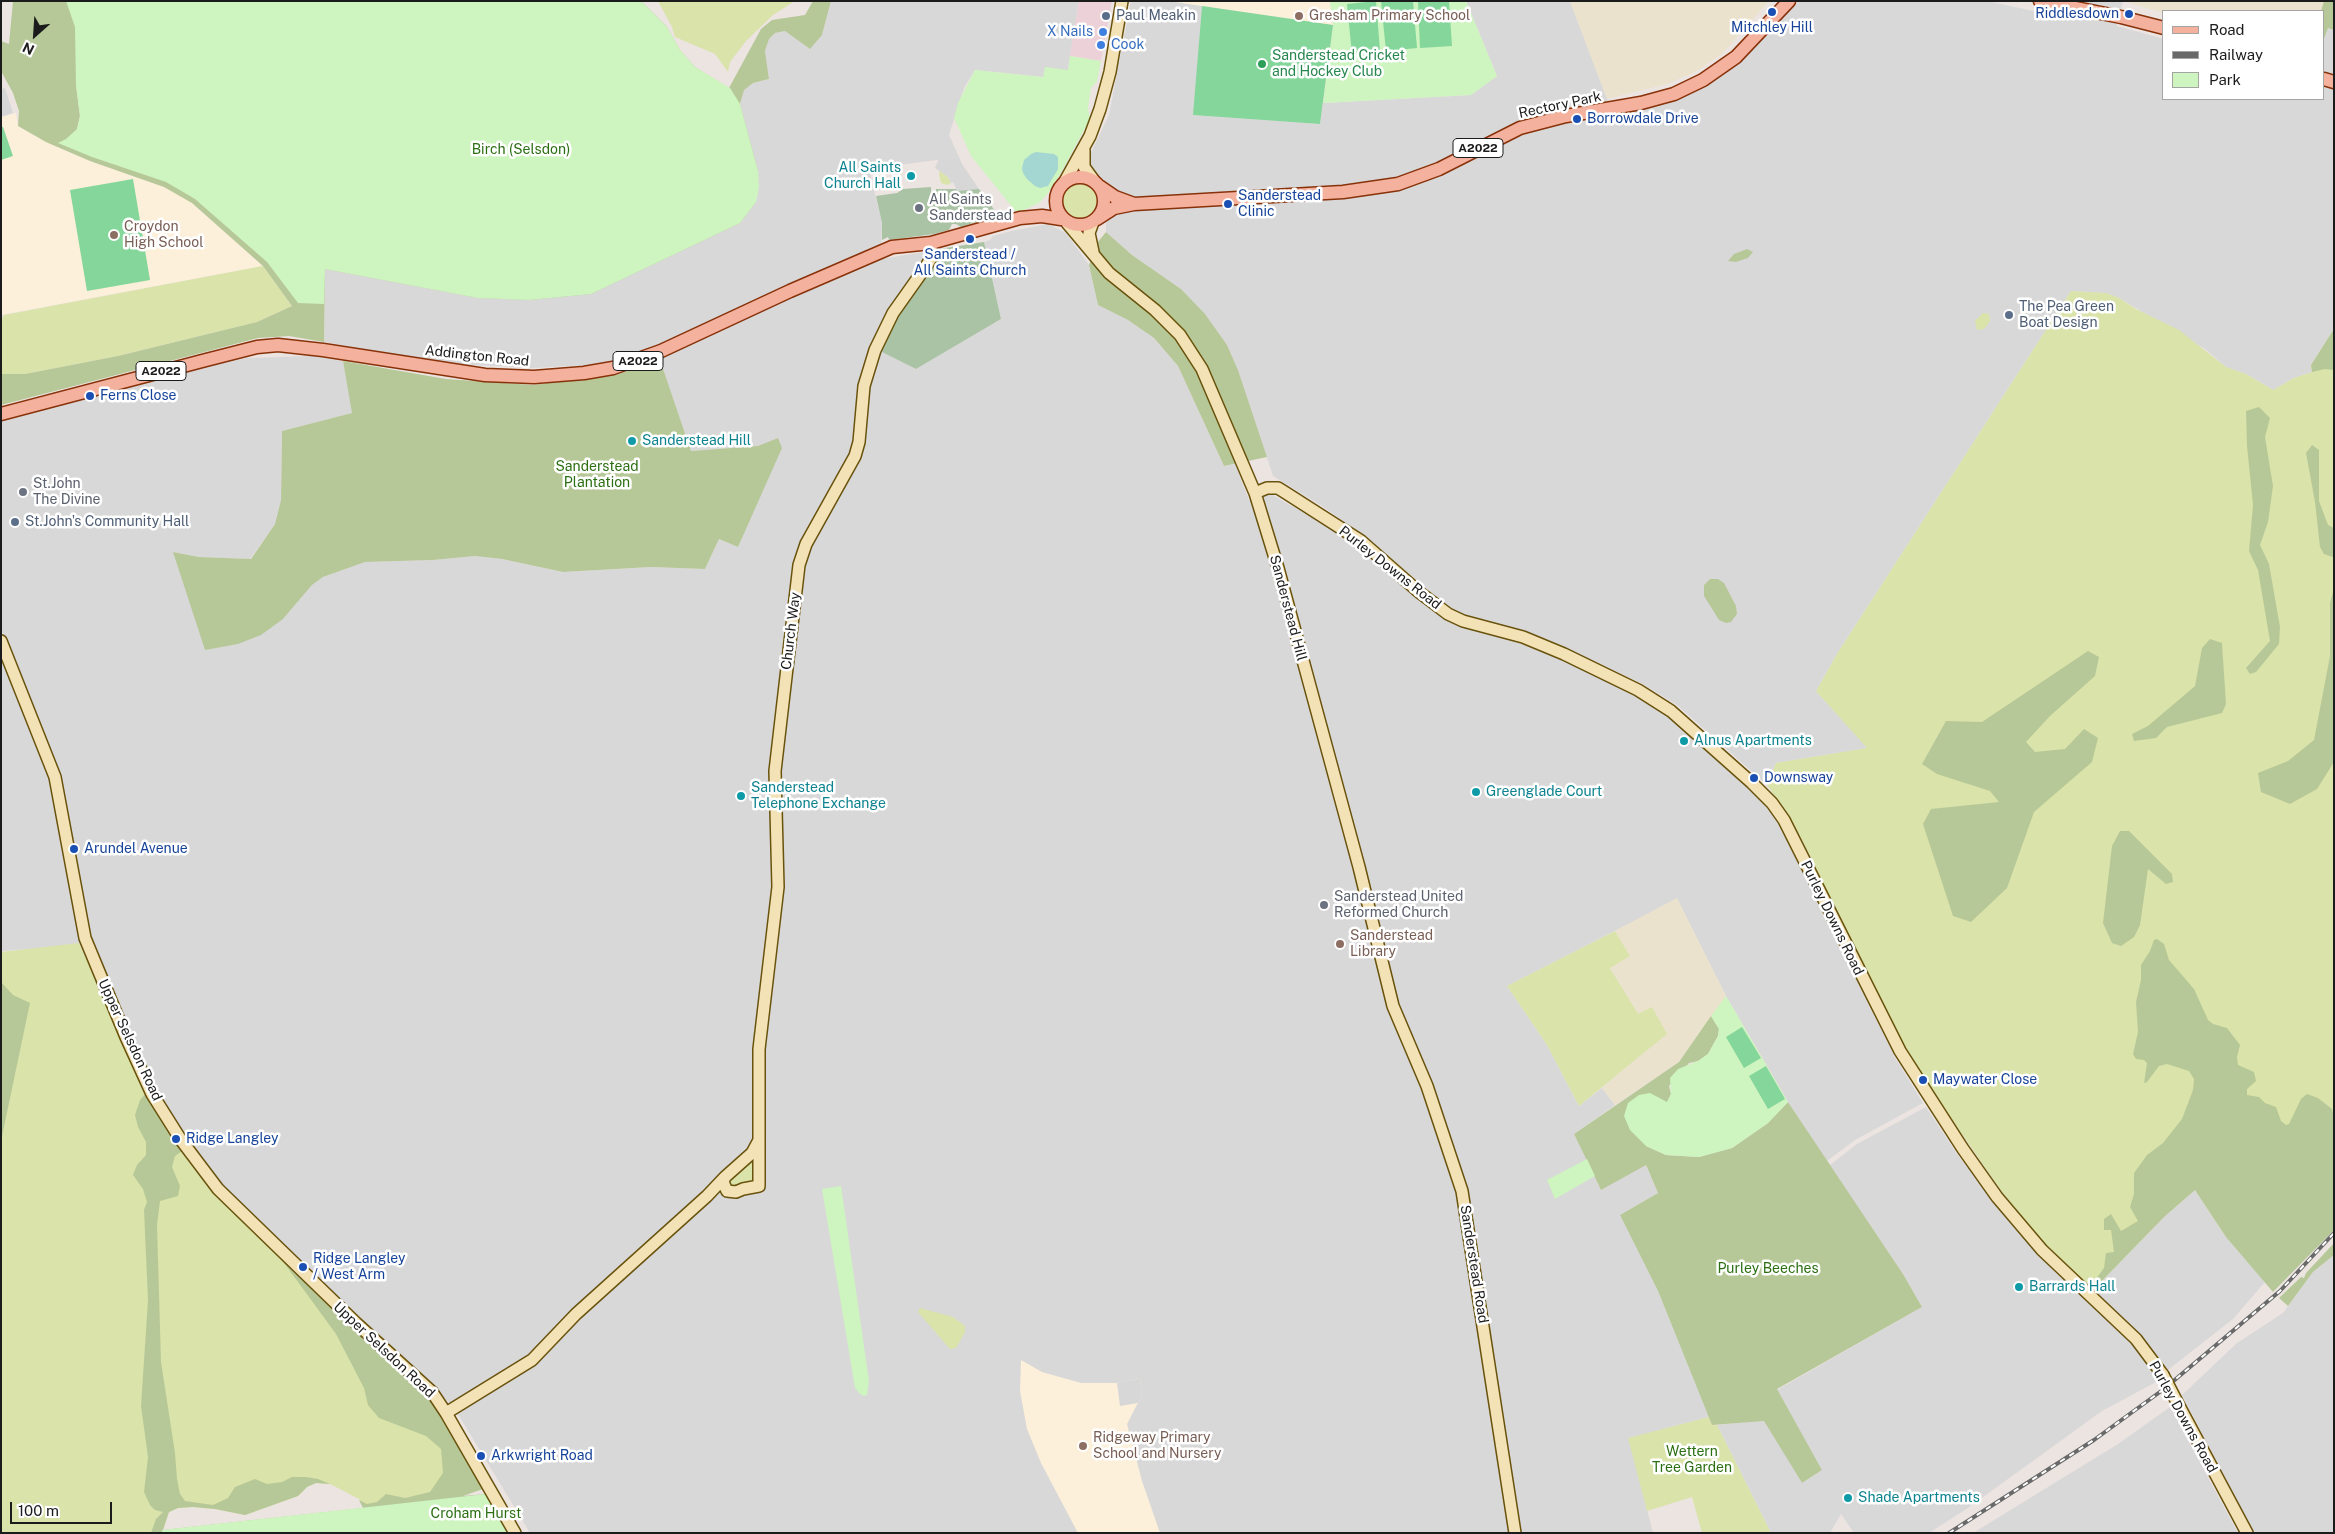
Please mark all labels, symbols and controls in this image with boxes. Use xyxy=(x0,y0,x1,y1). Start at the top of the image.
marker: Mitchley Hill xyxy=(1766,6,1778,18)
place label: Riddlesdown xyxy=(2035,6,2119,22)
place label: Paul Meakin xyxy=(1116,8,1196,24)
place label: Gresham Primary School xyxy=(1309,8,1470,24)
marker: Riddlesdown xyxy=(2123,8,2135,20)
north arrow xyxy=(10,10,60,60)
marker: Paul Meakin xyxy=(1100,10,1112,22)
marker: Gresham Primary School xyxy=(1293,10,1305,22)
legend xyxy=(2162,10,2325,100)
place label: Mitchley Hill xyxy=(1731,20,1813,36)
text: Road xyxy=(2209,21,2245,38)
place label: X Nails xyxy=(1047,24,1093,40)
marker: X Nails xyxy=(1097,26,1109,38)
place label: Cook xyxy=(1111,37,1144,53)
text: N xyxy=(20,39,37,58)
marker: Cook xyxy=(1095,39,1107,51)
text: Railway xyxy=(2209,46,2263,63)
place label: Sanderstead Cricket and Hockey Club xyxy=(1272,48,1405,80)
marker: Sanderstead Cricket and Hockey Club xyxy=(1256,58,1268,70)
text: Park xyxy=(2209,71,2241,88)
street label: Rectory Park xyxy=(1517,88,1603,122)
place label: Borrowdale Drive xyxy=(1587,111,1699,127)
marker: Borrowdale Drive xyxy=(1571,113,1583,125)
road number: A2022 xyxy=(1453,138,1503,158)
park label: Birch (Selsdon) xyxy=(472,142,570,158)
place label: All Saints Church Hall xyxy=(824,160,901,192)
marker: All Saints Church Hall xyxy=(905,170,917,182)
place label: Sanderstead Clinic xyxy=(1238,188,1321,220)
place label: All Saints Sanderstead xyxy=(929,192,1012,224)
marker: Sanderstead Clinic xyxy=(1222,198,1234,210)
marker: All Saints Sanderstead xyxy=(913,202,925,214)
place label: Croydon High School xyxy=(124,219,203,252)
marker: Croydon High School xyxy=(108,229,120,241)
marker: Sanderstead / All Saints Church xyxy=(964,233,976,245)
place label: Sanderstead / All Saints Church xyxy=(914,247,1026,280)
place label: The Pea Green Boat Design xyxy=(2019,299,2114,332)
marker: The Pea Green Boat Design xyxy=(2003,309,2015,321)
street label: Addington Road xyxy=(424,342,530,370)
road number: A2022 xyxy=(613,352,663,371)
road number: A2022 xyxy=(136,362,186,381)
place label: Ferns Close xyxy=(100,388,176,404)
marker: Ferns Close xyxy=(84,390,96,402)
place label: Sanderstead Hill xyxy=(642,433,751,449)
marker: Sanderstead Hill xyxy=(626,435,638,447)
park label: Sanderstead Plantation xyxy=(556,459,638,492)
place label: St.John The Divine xyxy=(33,476,101,508)
marker: St.John The Divine xyxy=(17,486,29,498)
place label: St.John's Community Hall xyxy=(25,514,189,530)
marker: St.John's Community Hall xyxy=(9,516,21,528)
street label: Purley Downs Road xyxy=(1335,523,1445,613)
street label: Sanderstead Hill xyxy=(1266,553,1310,663)
street label: Church Way xyxy=(778,591,804,671)
place label: Alnus Apartments xyxy=(1694,733,1812,749)
marker: Alnus Apartments xyxy=(1678,735,1690,747)
place label: Downsway xyxy=(1764,770,1833,786)
marker: Downsway xyxy=(1748,772,1760,784)
place label: Sanderstead Telephone Exchange xyxy=(751,780,886,812)
place label: Greenglade Court xyxy=(1486,784,1602,800)
marker: Greenglade Court xyxy=(1470,786,1482,798)
marker: Sanderstead Telephone Exchange xyxy=(735,790,747,802)
place label: Arundel Avenue xyxy=(84,841,188,857)
marker: Arundel Avenue xyxy=(68,843,80,855)
street label: Purley Downs Road xyxy=(1797,858,1867,978)
place label: Sanderstead United Reformed Church xyxy=(1334,889,1463,922)
marker: Sanderstead United Reformed Church xyxy=(1318,899,1330,911)
place label: Sanderstead Library xyxy=(1350,928,1433,960)
marker: Sanderstead Library xyxy=(1334,938,1346,950)
street label: Upper Selsdon Road xyxy=(94,976,166,1104)
place label: Maywater Close xyxy=(1933,1072,2037,1088)
marker: Maywater Close xyxy=(1917,1074,1929,1086)
place label: Ridge Langley xyxy=(186,1131,279,1147)
marker: Ridge Langley xyxy=(170,1133,182,1145)
street label: Sanderstead Road xyxy=(1456,1204,1492,1324)
place label: Ridge Langley / West Arm xyxy=(313,1251,406,1284)
marker: Ridge Langley / West Arm xyxy=(297,1261,309,1273)
park label: Purley Beeches xyxy=(1717,1261,1819,1277)
place label: Barrards Hall xyxy=(2029,1279,2115,1295)
marker: Barrards Hall xyxy=(2013,1281,2025,1293)
street label: Upper Selsdon Road xyxy=(330,1299,438,1401)
street label: Purley Downs Road xyxy=(2145,1358,2221,1476)
place label: Ridgeway Primary School and Nursery xyxy=(1093,1430,1221,1462)
marker: Ridgeway Primary School and Nursery xyxy=(1077,1440,1089,1452)
park label: Wettern Tree Garden xyxy=(1652,1444,1732,1476)
place label: Arkwright Road xyxy=(491,1448,593,1464)
marker: Arkwright Road xyxy=(475,1450,487,1462)
place label: Shade Apartments xyxy=(1858,1490,1980,1506)
scale bar xyxy=(12,1492,115,1524)
marker: Shade Apartments xyxy=(1842,1492,1854,1504)
text: 100 m xyxy=(18,1502,59,1519)
park label: Croham Hurst xyxy=(431,1506,521,1522)

